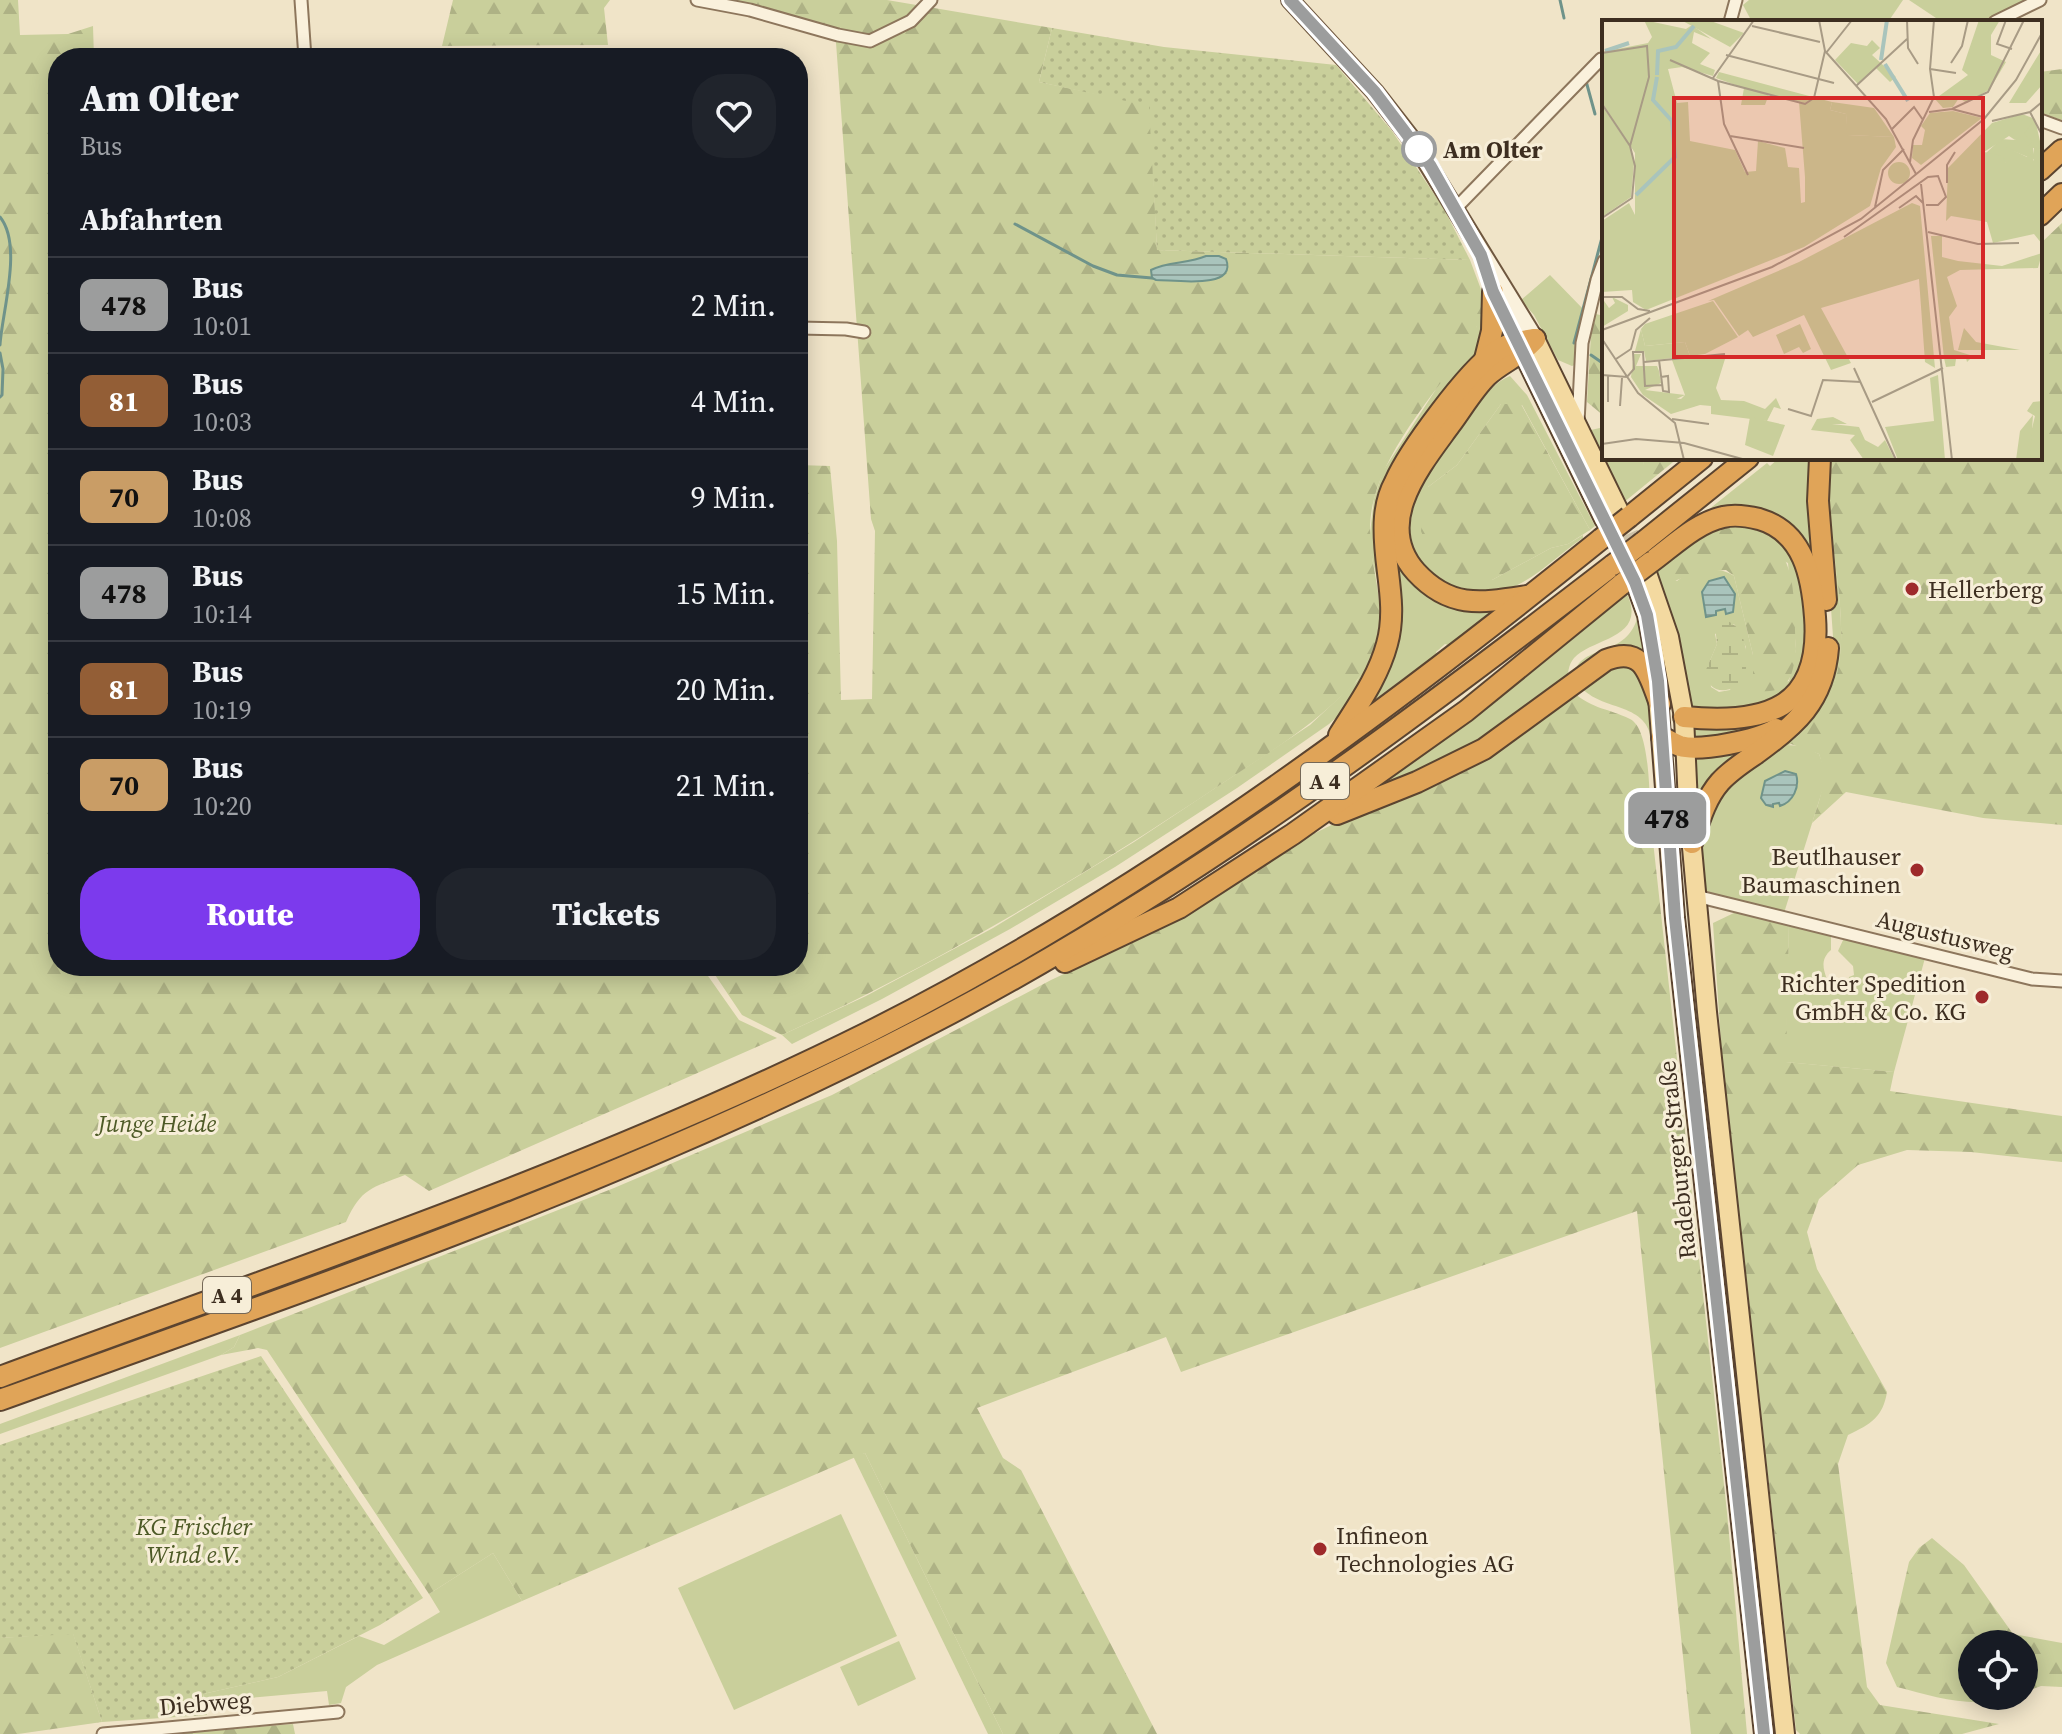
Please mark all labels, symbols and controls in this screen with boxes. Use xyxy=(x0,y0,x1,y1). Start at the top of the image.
inset map xyxy=(1602,20,2042,460)
text: Am Olter xyxy=(80,72,239,124)
button: heart xyxy=(692,74,776,158)
text: Bus xyxy=(80,128,122,164)
marker: Am Olter xyxy=(1402,132,1436,166)
place label: Am Olter xyxy=(1443,133,1544,166)
text: Abfahrten xyxy=(80,199,223,240)
text: Bus xyxy=(192,267,243,308)
text: 2 Min. xyxy=(691,285,776,326)
text: 478 xyxy=(101,286,147,324)
text: 10:01 xyxy=(192,308,252,344)
text: Bus xyxy=(192,363,243,404)
text: 4 Min. xyxy=(691,381,776,422)
text: 81 xyxy=(109,382,139,420)
text: 10:03 xyxy=(192,404,252,440)
text: Bus xyxy=(192,459,243,500)
text: 9 Min. xyxy=(691,477,776,518)
text: 70 xyxy=(109,478,139,516)
text: 10:08 xyxy=(192,500,252,536)
text: Bus xyxy=(192,555,243,596)
text: 15 Min. xyxy=(676,573,776,614)
place label: Hellerberg xyxy=(1928,573,2043,606)
text: 478 xyxy=(101,574,147,612)
marker: Hellerberg xyxy=(1903,580,1921,598)
text: 10:14 xyxy=(192,596,252,632)
text: Bus xyxy=(192,651,243,692)
text: 20 Min. xyxy=(676,669,776,710)
text: 81 xyxy=(109,670,139,708)
text: 10:19 xyxy=(192,692,252,728)
text: Bus xyxy=(192,747,243,788)
road number: A 4 xyxy=(1301,763,1349,799)
text: 21 Min. xyxy=(676,765,776,806)
text: 70 xyxy=(109,766,139,804)
text: 10:20 xyxy=(192,788,252,824)
line badge: 478 xyxy=(1621,792,1713,844)
text: 478 xyxy=(1644,799,1690,837)
place label: Beutlhauser Baumaschinen xyxy=(1741,840,1901,901)
marker: Beutlhauser Baumaschinen xyxy=(1908,861,1926,879)
button: Route xyxy=(80,868,420,960)
button: Tickets xyxy=(436,868,776,960)
street label: Augustusweg xyxy=(1873,902,2017,968)
place label: Richter Spedition GmbH & Co. KG xyxy=(1780,967,1967,1028)
marker: Richter Spedition GmbH & Co. KG xyxy=(1973,988,1991,1006)
street label: Radeburger Straße xyxy=(1650,1059,1704,1261)
park label: Junge Heide xyxy=(95,1107,216,1140)
road number: A 4 xyxy=(203,1277,251,1313)
park label: KG Frischer Wind e.V. xyxy=(135,1510,254,1571)
place label: Infineon Technologies AG xyxy=(1336,1519,1515,1580)
marker: Infineon Technologies AG xyxy=(1311,1540,1329,1558)
map controls xyxy=(1958,1630,2038,1710)
button: locate xyxy=(1958,1630,2038,1710)
street label: Diebweg xyxy=(157,1683,253,1723)

